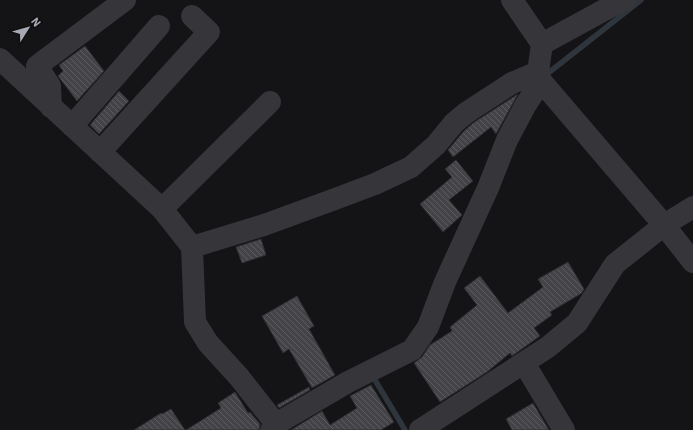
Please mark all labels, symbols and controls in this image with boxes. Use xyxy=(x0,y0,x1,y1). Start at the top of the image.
north arrow xyxy=(8,8,48,48)
text: N xyxy=(28,15,44,29)

